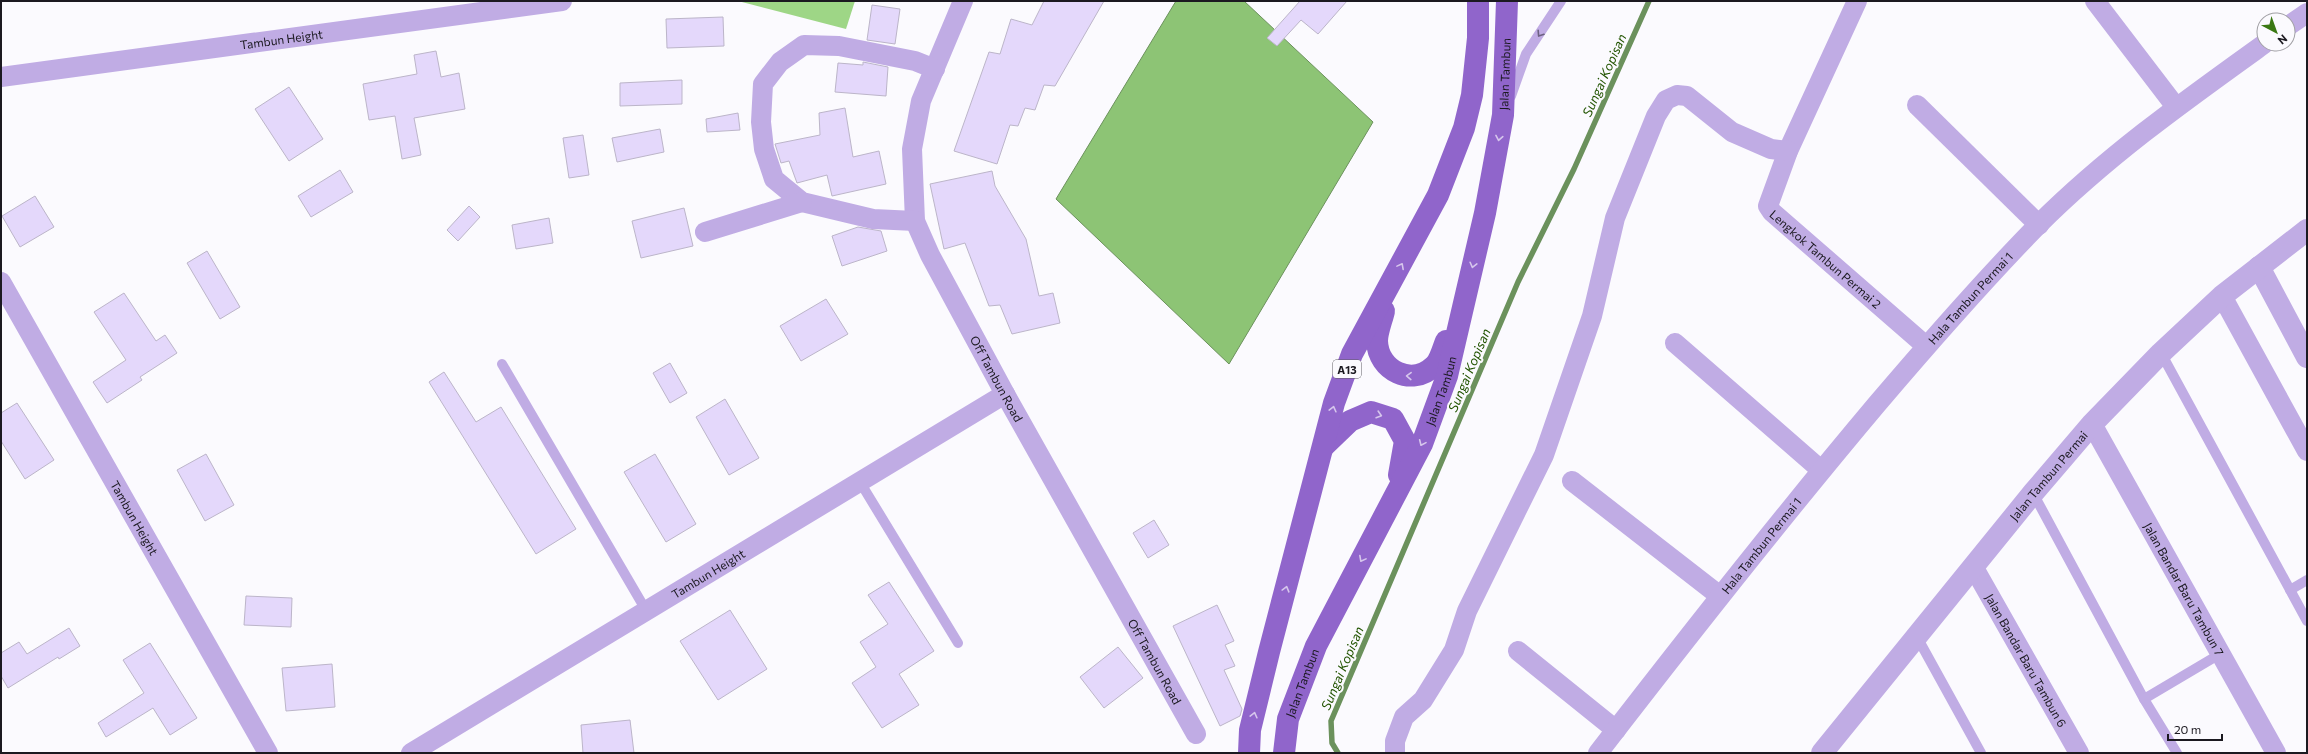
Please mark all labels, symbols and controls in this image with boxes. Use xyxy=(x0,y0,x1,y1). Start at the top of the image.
north arrow xyxy=(2256,12,2296,52)
street label: Tambun Height xyxy=(239,26,324,52)
one-way arrow xyxy=(1537,29,1544,36)
water label: Sungai Kopisan xyxy=(1579,31,1629,119)
text: N xyxy=(2276,32,2290,48)
street label: Jalan Tambun xyxy=(1496,38,1513,111)
one-way arrow xyxy=(1495,134,1504,141)
street label: Lengkok Tambun Permai 2 xyxy=(1767,207,1884,311)
street label: Hala Tambun Permai 1 xyxy=(1925,249,2015,347)
one-way arrow xyxy=(1469,262,1477,268)
one-way arrow xyxy=(1396,263,1404,271)
water label: Sungai Kopisan xyxy=(1444,326,1494,414)
street label: Off Tambun Road xyxy=(968,333,1026,424)
street label: Jalan Tambun xyxy=(1422,355,1458,428)
road number: A13 xyxy=(1333,360,1361,378)
one-way arrow xyxy=(1406,371,1412,380)
one-way arrow xyxy=(1328,405,1337,412)
one-way arrow xyxy=(1376,410,1383,419)
street label: Jalan Tambun Permai xyxy=(2007,428,2090,524)
one-way arrow xyxy=(1419,439,1427,447)
street label: Tambun Height xyxy=(108,478,161,557)
street label: Hala Tambun Permai 1 xyxy=(1718,495,1804,596)
street label: Jalan Bandar Baru Tambun 7 xyxy=(2141,520,2227,658)
street label: Tambun Height xyxy=(669,546,747,601)
one-way arrow xyxy=(1359,554,1367,562)
one-way arrow xyxy=(1281,585,1290,592)
street label: Jalan Bandar Baru Tambun 6 xyxy=(1982,591,2070,729)
street label: Off Tambun Road xyxy=(1126,616,1185,707)
water label: Sungai Kopisan xyxy=(1317,624,1367,712)
street label: Jalan Tambun xyxy=(1282,646,1321,720)
one-way arrow xyxy=(1249,711,1258,718)
scale bar xyxy=(2168,716,2222,742)
text: 20 m xyxy=(2174,722,2201,736)

